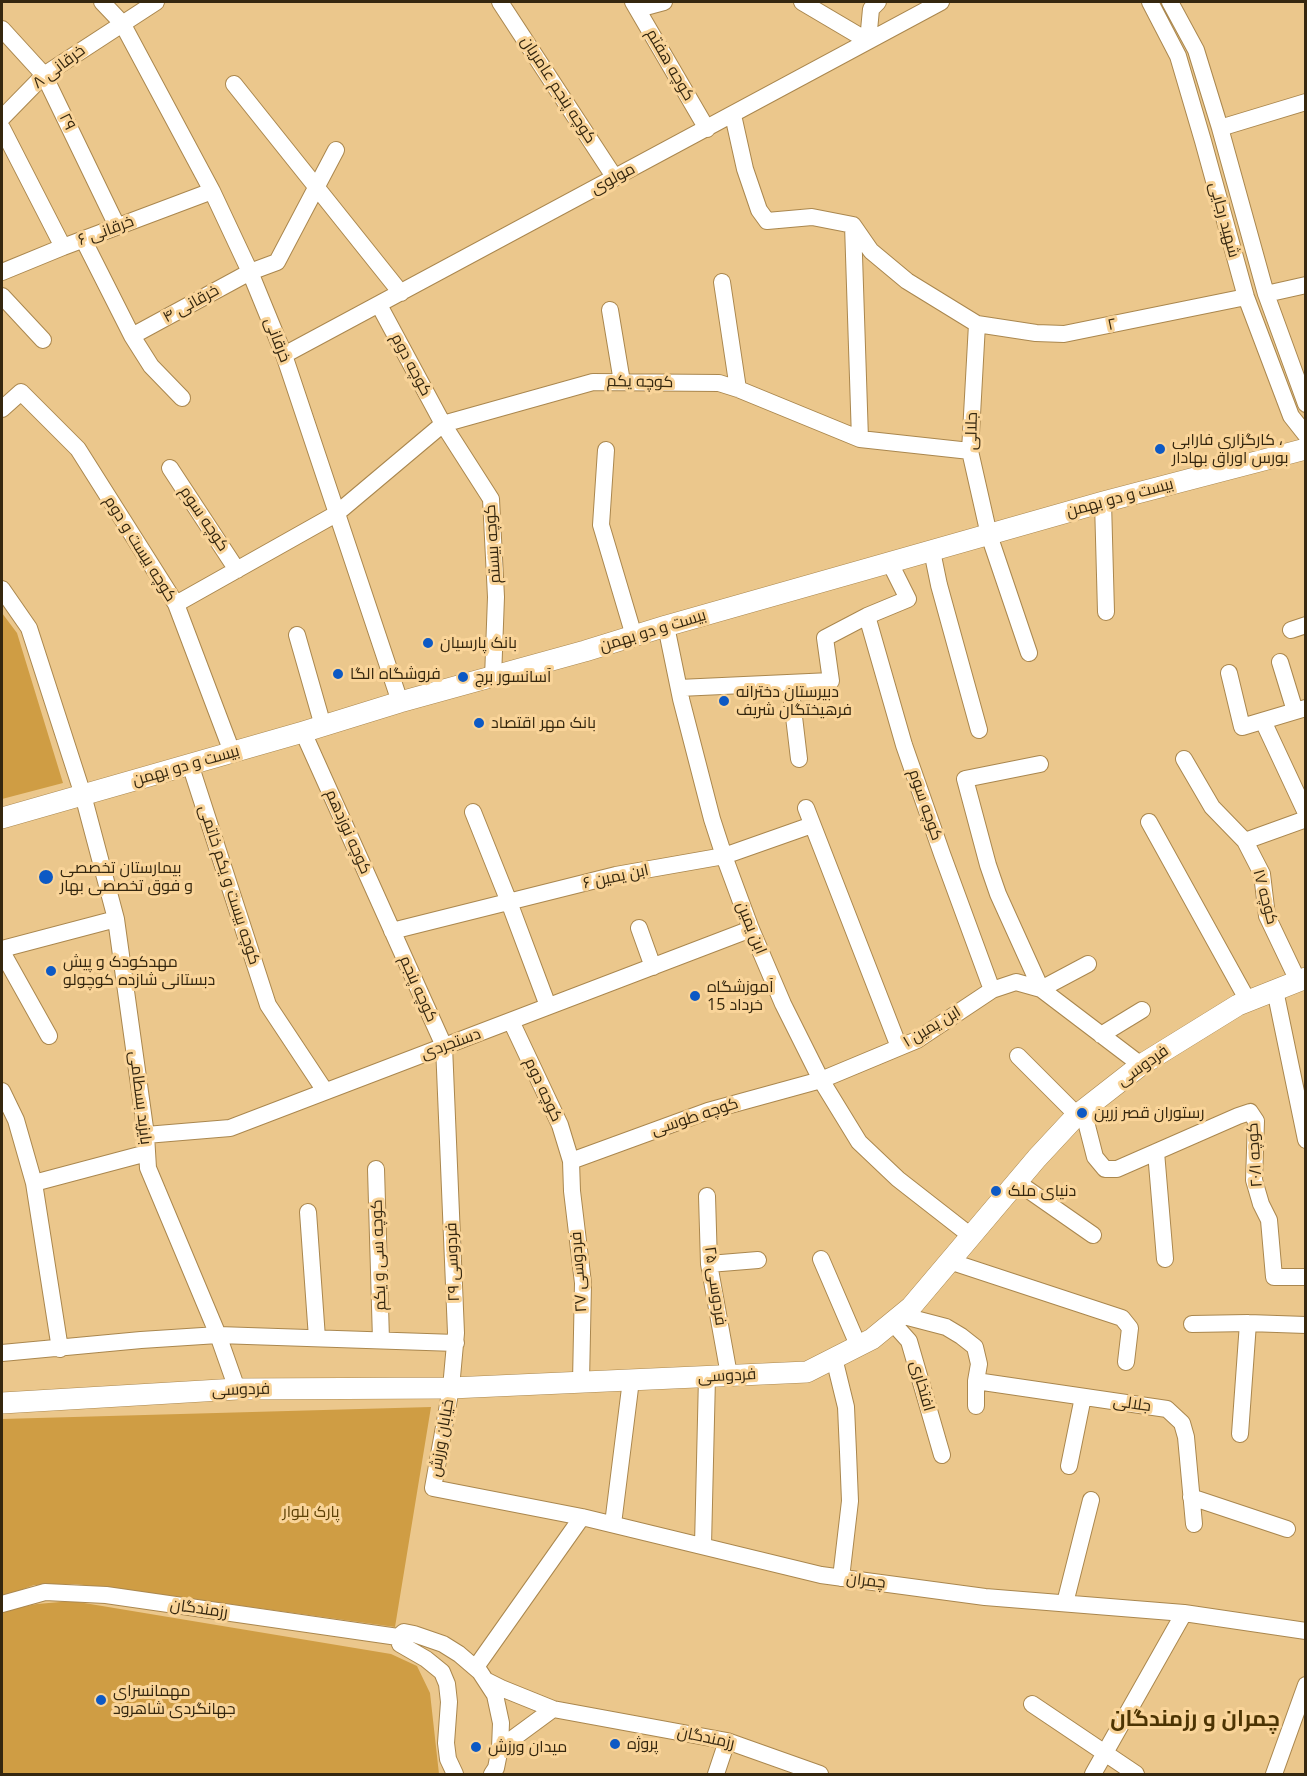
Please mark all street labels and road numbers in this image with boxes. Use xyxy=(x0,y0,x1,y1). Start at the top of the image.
street label: کوچه هفتم xyxy=(642,26,698,104)
street label: کوچه پنجم عامریان xyxy=(516,33,600,147)
street label: خرقانی ۸ xyxy=(29,41,89,93)
street label: ۲۹ xyxy=(55,110,79,134)
street label: مولوی xyxy=(588,159,638,199)
street label: شهید رجایی xyxy=(1205,180,1243,260)
street label: خرقانی ۶ xyxy=(75,212,137,250)
street label: خرقانی ۴ xyxy=(160,281,222,327)
street label: خرقانی xyxy=(260,315,294,365)
street label: ۲ xyxy=(1106,315,1118,335)
street label: کوچه دوم xyxy=(387,330,435,400)
street label: کوچه یکم xyxy=(606,372,674,392)
street label: جلالی xyxy=(962,412,982,450)
street label: بیست و دو بهمن xyxy=(1064,474,1176,522)
street label: کوچه سوم xyxy=(175,483,233,555)
street label: کوچه بیست و دوم xyxy=(100,493,180,605)
street label: کوچه بیستم xyxy=(481,504,505,584)
street label: بیست و دو بهمن xyxy=(597,606,709,656)
street label: بیست و دو بهمن xyxy=(130,742,242,790)
street label: کوچه سوم xyxy=(904,767,946,843)
street label: کوچه نوزدهم xyxy=(321,787,375,877)
street label: کوچه بیست و یکم خاتمی xyxy=(194,803,264,967)
street label: ابن یمین ۶ xyxy=(581,861,651,893)
street label: ۱۷ کوچه xyxy=(1248,867,1282,927)
street label: ابن یمین xyxy=(732,899,770,957)
street label: کوچه پنجم xyxy=(395,953,441,1025)
street label: ابن یمین ۱ xyxy=(900,1002,964,1052)
street label: دستجردی xyxy=(419,1024,483,1064)
street label: فردوسی xyxy=(1114,1041,1172,1091)
street label: بایزید بسطامی xyxy=(125,1050,155,1146)
street label: کوچه دوم xyxy=(520,1055,566,1125)
street label: کوچه طوسی xyxy=(649,1094,741,1140)
street label: کوچه ۲۰/۱ xyxy=(1243,1122,1267,1188)
street label: کوچه سی و یکم xyxy=(367,1199,391,1311)
street label: فردوسی ۲۹ xyxy=(442,1222,464,1302)
street label: فردوسی ۲۷ xyxy=(567,1231,591,1313)
street label: فردوسی ۲۵ xyxy=(700,1245,730,1327)
street label: افتخاری xyxy=(906,1359,938,1413)
street label: فردوسی xyxy=(697,1365,757,1387)
street label: فردوسی xyxy=(212,1379,270,1401)
street label: جلالی xyxy=(1112,1392,1152,1416)
street label: خیابان ورزش xyxy=(426,1398,458,1478)
street label: چمران xyxy=(845,1569,887,1593)
street label: رزمندگان xyxy=(169,1595,229,1623)
street label: رزمندگان xyxy=(676,1723,736,1753)

